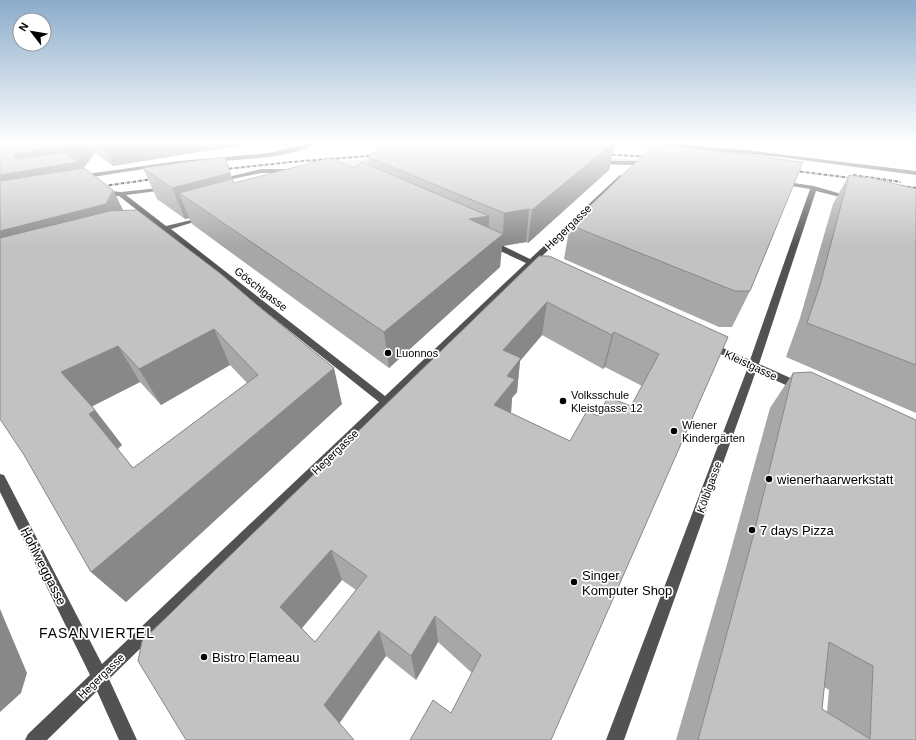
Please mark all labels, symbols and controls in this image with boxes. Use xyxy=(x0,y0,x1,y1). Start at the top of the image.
north arrow xyxy=(12,12,52,52)
text: N xyxy=(16,20,31,33)
street label: Hegergasse xyxy=(542,202,594,252)
street label: Göschlgasse xyxy=(232,265,290,313)
place label: Luonnos xyxy=(396,347,439,359)
marker: Luonnos xyxy=(383,348,393,358)
street label: Kleistgasse xyxy=(723,348,779,382)
place label: Volksschule Kleistgasse 12 xyxy=(571,389,643,414)
marker: Volksschule Kleistgasse 12 xyxy=(558,396,568,406)
place label: Wiener Kindergärten xyxy=(682,419,745,444)
marker: Wiener Kindergärten xyxy=(669,426,679,436)
street label: Hegergasse xyxy=(309,427,361,477)
street label: Kölblgasse xyxy=(694,460,724,514)
place label: wienerhaarwerkstatt xyxy=(776,472,894,487)
marker: wienerhaarwerkstatt xyxy=(764,474,774,484)
place label: 7 days Pizza xyxy=(760,523,834,538)
street label: Hohlweggasse xyxy=(18,525,70,608)
marker: 7 days Pizza xyxy=(747,525,757,535)
place label: Singer Komputer Shop xyxy=(582,568,672,598)
marker: Singer Komputer Shop xyxy=(569,577,579,587)
district label: FASANVIERTEL xyxy=(39,625,155,641)
place label: Bistro Flameau xyxy=(212,650,299,665)
street label: Hegergasse xyxy=(75,651,127,701)
marker: Bistro Flameau xyxy=(199,652,209,662)

